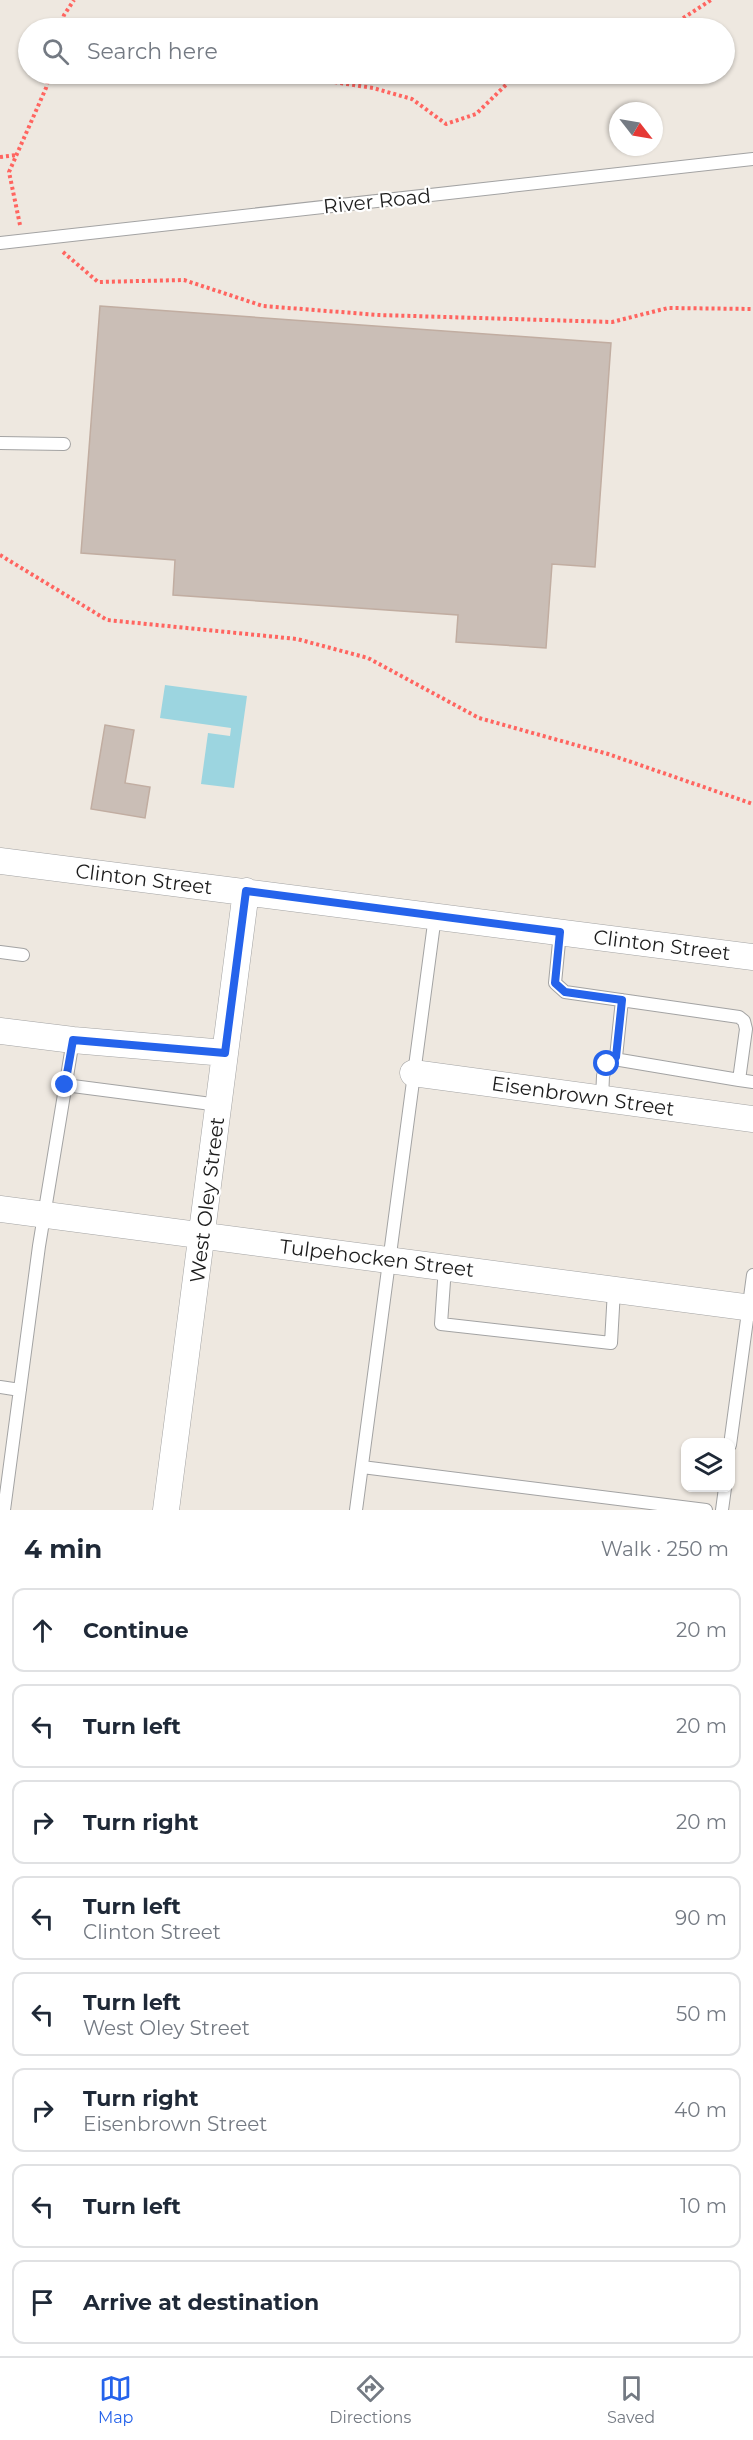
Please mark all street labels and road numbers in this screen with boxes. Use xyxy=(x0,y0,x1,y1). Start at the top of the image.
street label: River Road xyxy=(322,183,432,219)
street label: Clinton Street xyxy=(74,859,214,899)
street label: Clinton Street xyxy=(592,925,732,965)
street label: Eisenbrown Street xyxy=(490,1071,676,1121)
street label: West Oley Street xyxy=(185,1116,229,1284)
street label: Tulpehocken Street xyxy=(278,1234,476,1282)

